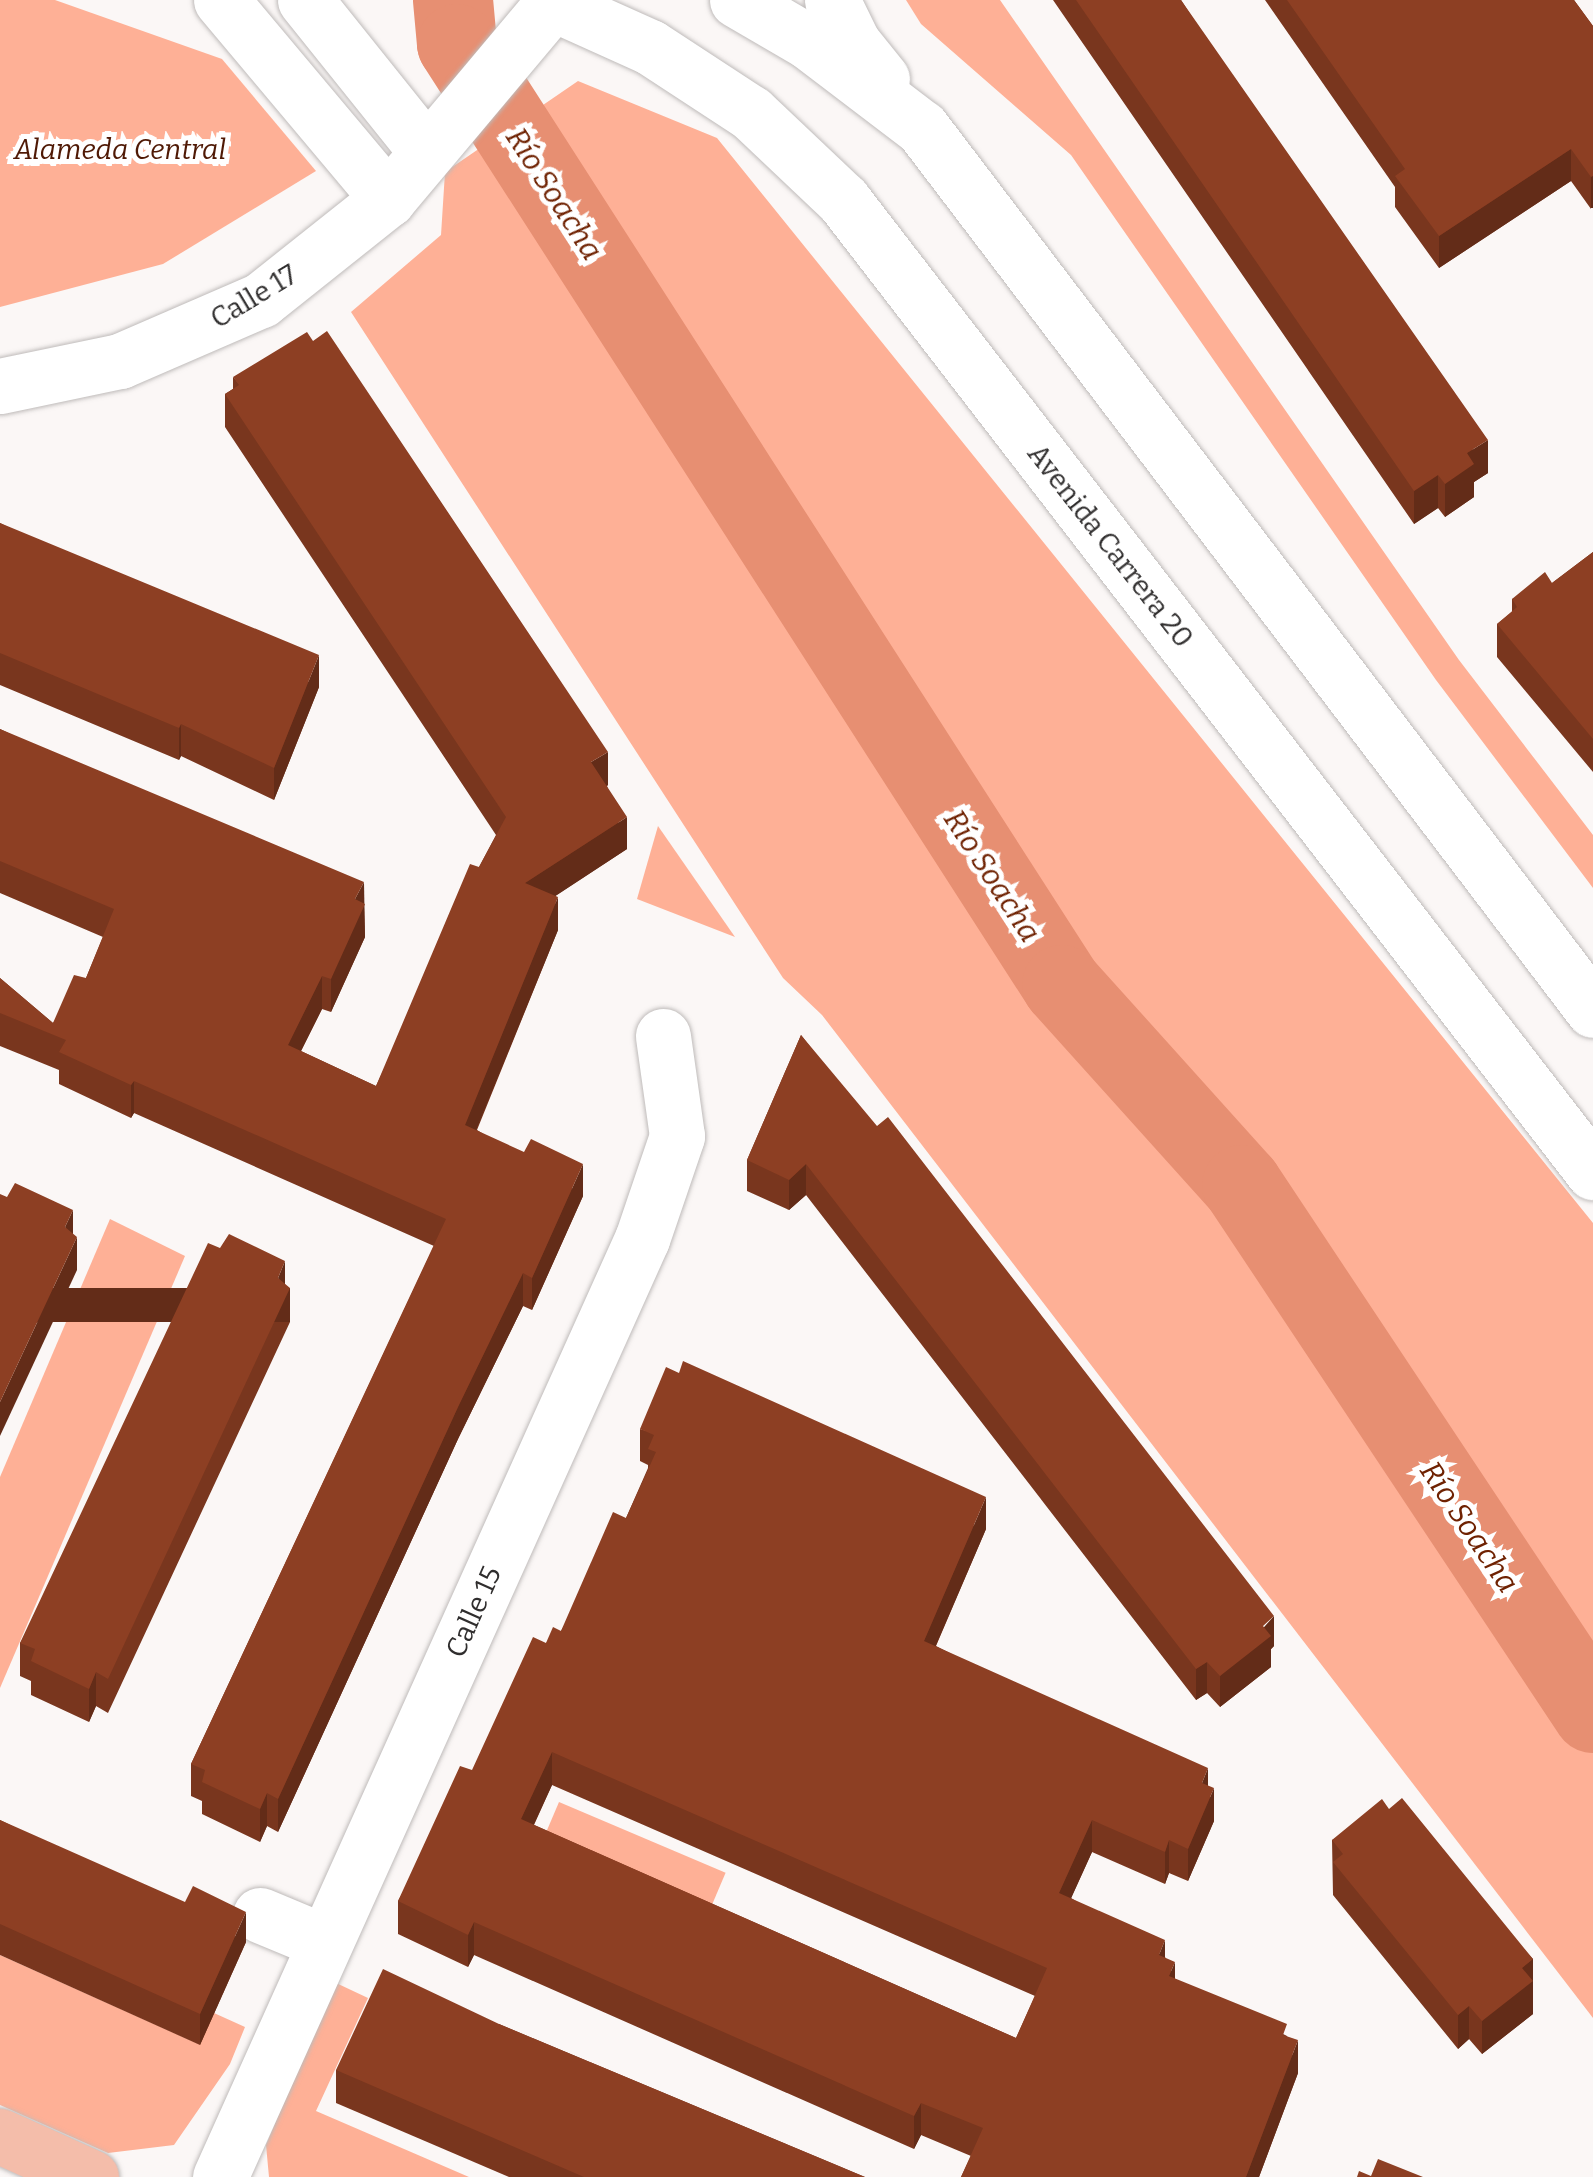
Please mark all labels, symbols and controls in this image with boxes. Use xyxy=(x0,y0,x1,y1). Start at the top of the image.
water label: Río Soacha xyxy=(498,121,610,267)
park label: Alameda Central xyxy=(14,133,226,167)
street label: Calle 17 xyxy=(205,258,303,336)
street label: Avenida Carrera 20 xyxy=(1020,438,1200,654)
water label: Río Soacha xyxy=(936,803,1048,949)
water label: Río Soacha xyxy=(1412,1455,1526,1599)
street label: Calle 15 xyxy=(439,1561,509,1663)

